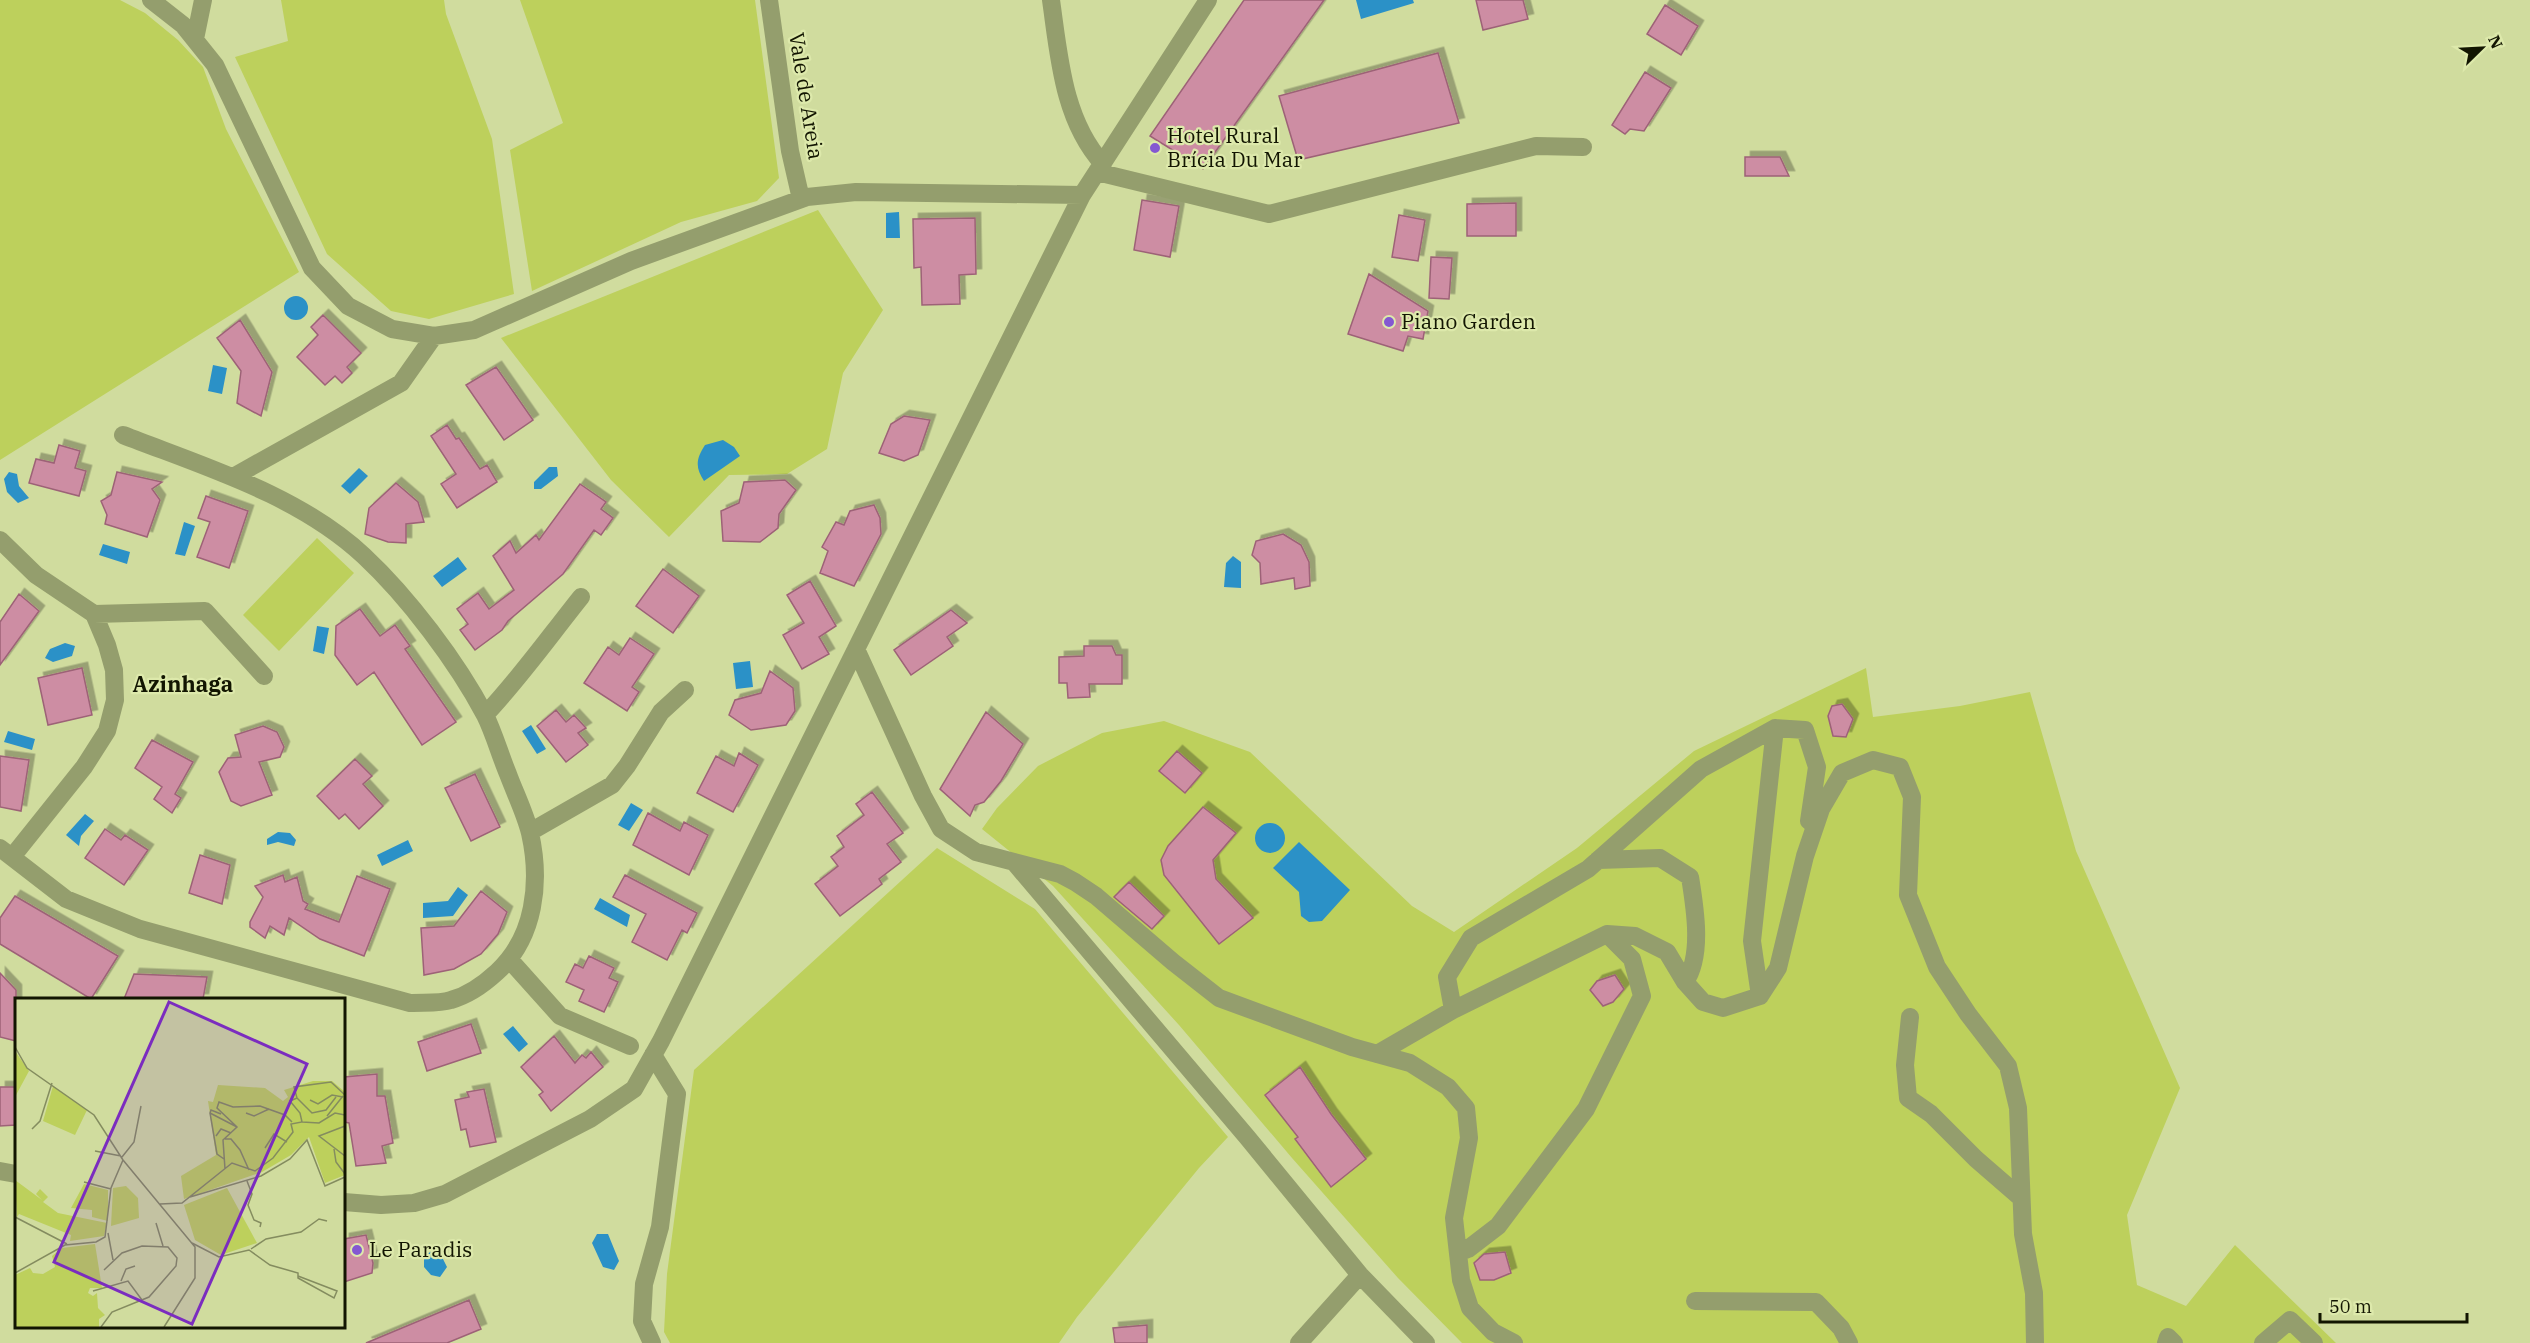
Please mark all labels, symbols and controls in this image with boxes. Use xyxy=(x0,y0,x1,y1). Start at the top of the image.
north arrow xyxy=(2452,18,2512,78)
street label: Vale de Areia xyxy=(783,30,831,161)
text: N xyxy=(2484,32,2507,52)
place label: Hotel Rural Brícia Du Mar xyxy=(1167,121,1303,173)
marker: Hotel Rural Brícia Du Mar xyxy=(1148,141,1162,155)
place label: Piano Garden xyxy=(1401,307,1536,335)
marker: Piano Garden xyxy=(1382,315,1396,329)
district label: Azinhaga xyxy=(133,669,233,698)
inset map xyxy=(15,998,345,1328)
place label: Le Paradis xyxy=(369,1235,472,1263)
marker: Le Paradis xyxy=(350,1243,364,1257)
scale bar xyxy=(2320,1286,2467,1324)
text: 50 m xyxy=(2329,1295,2372,1318)

